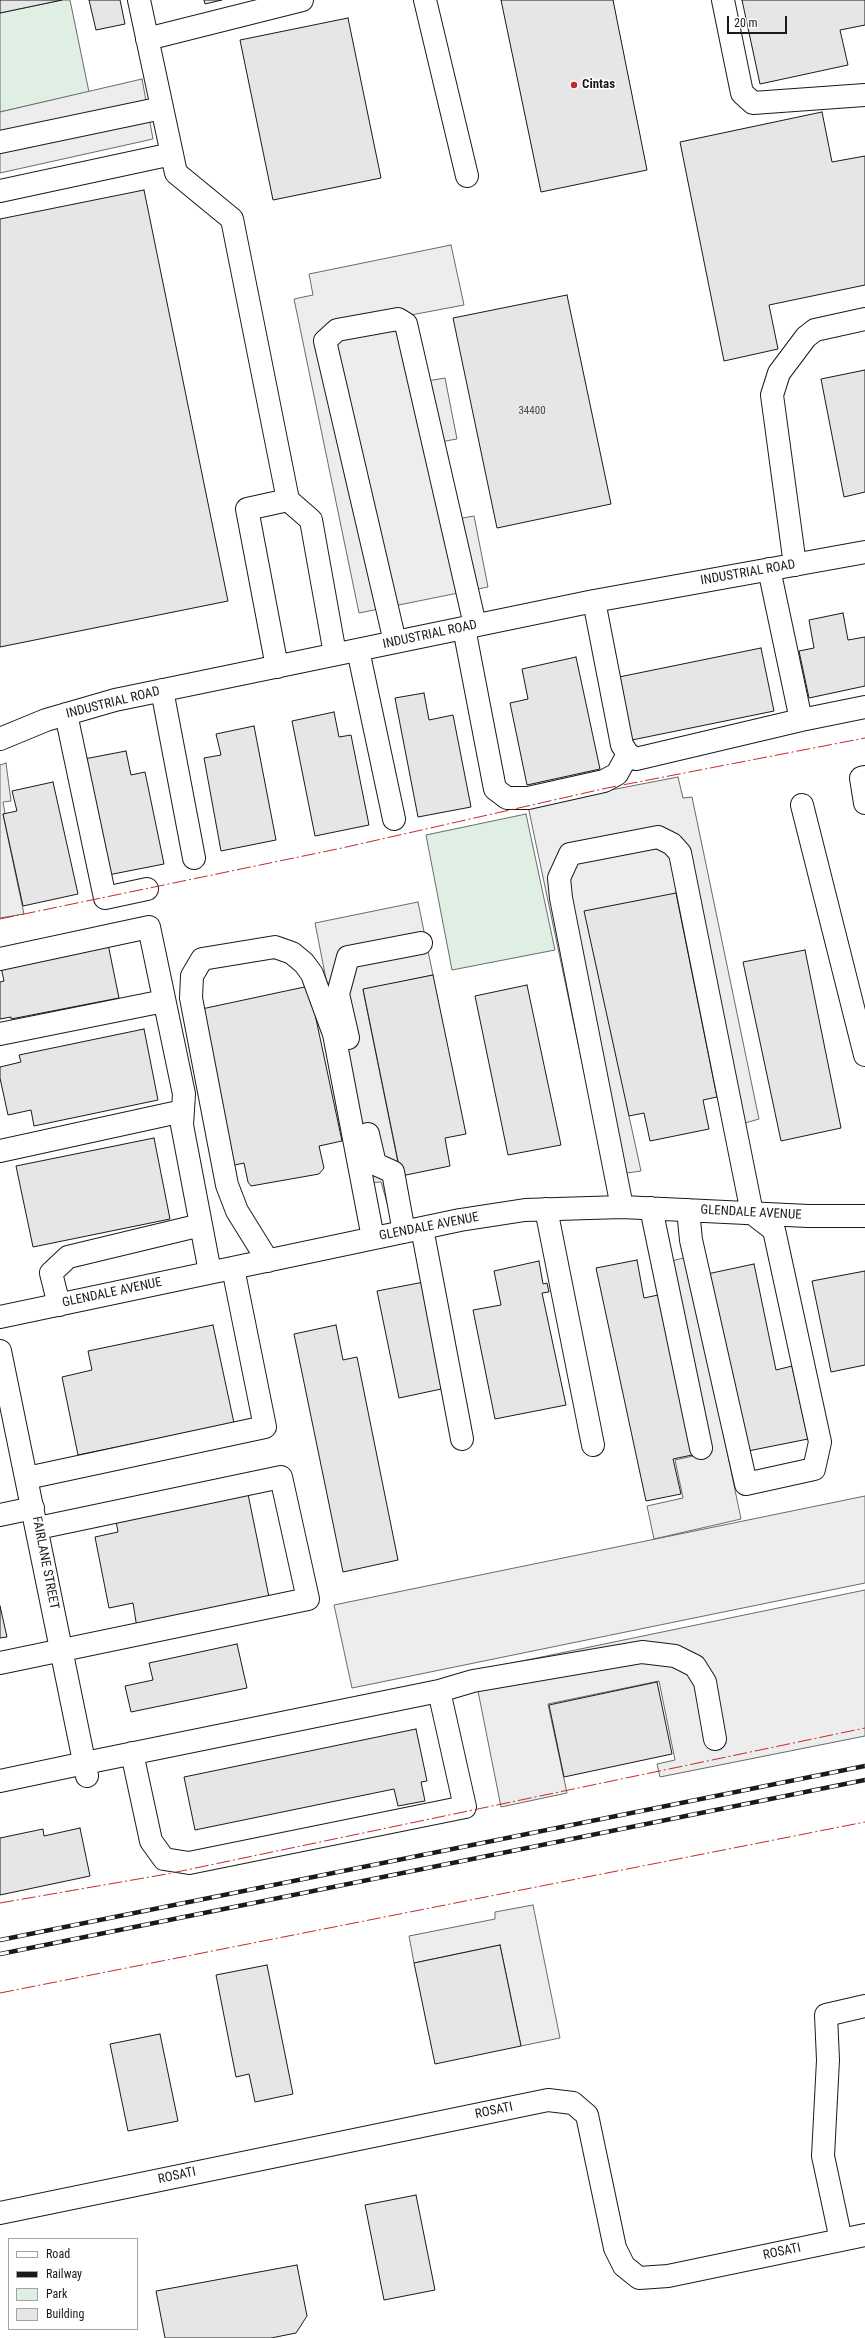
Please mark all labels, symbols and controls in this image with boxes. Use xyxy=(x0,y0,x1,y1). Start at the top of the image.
scale bar xyxy=(729,8,789,34)
text: 20 m xyxy=(734,16,758,30)
place label: Cintas xyxy=(582,77,615,93)
marker: Cintas xyxy=(569,80,579,90)
house number: 34400 xyxy=(518,404,546,418)
street label: INDUSTRIAL ROAD xyxy=(699,557,797,589)
street label: INDUSTRIAL ROAD xyxy=(381,617,479,653)
street label: INDUSTRIAL ROAD xyxy=(65,684,161,722)
street label: GLENDALE AVENUE xyxy=(700,1203,802,1223)
street label: GLENDALE AVENUE xyxy=(378,1210,480,1244)
street label: GLENDALE AVENUE xyxy=(61,1275,163,1311)
street label: FAIRLANE STREET xyxy=(28,1515,62,1611)
street label: ROSATI xyxy=(474,2099,514,2123)
street label: ROSATI xyxy=(157,2164,197,2188)
legend xyxy=(8,2238,138,2330)
street label: ROSATI xyxy=(762,2240,802,2264)
text: Road xyxy=(46,2247,70,2261)
text: Railway xyxy=(46,2267,82,2281)
text: Park xyxy=(46,2287,67,2301)
text: Building xyxy=(46,2307,84,2321)

